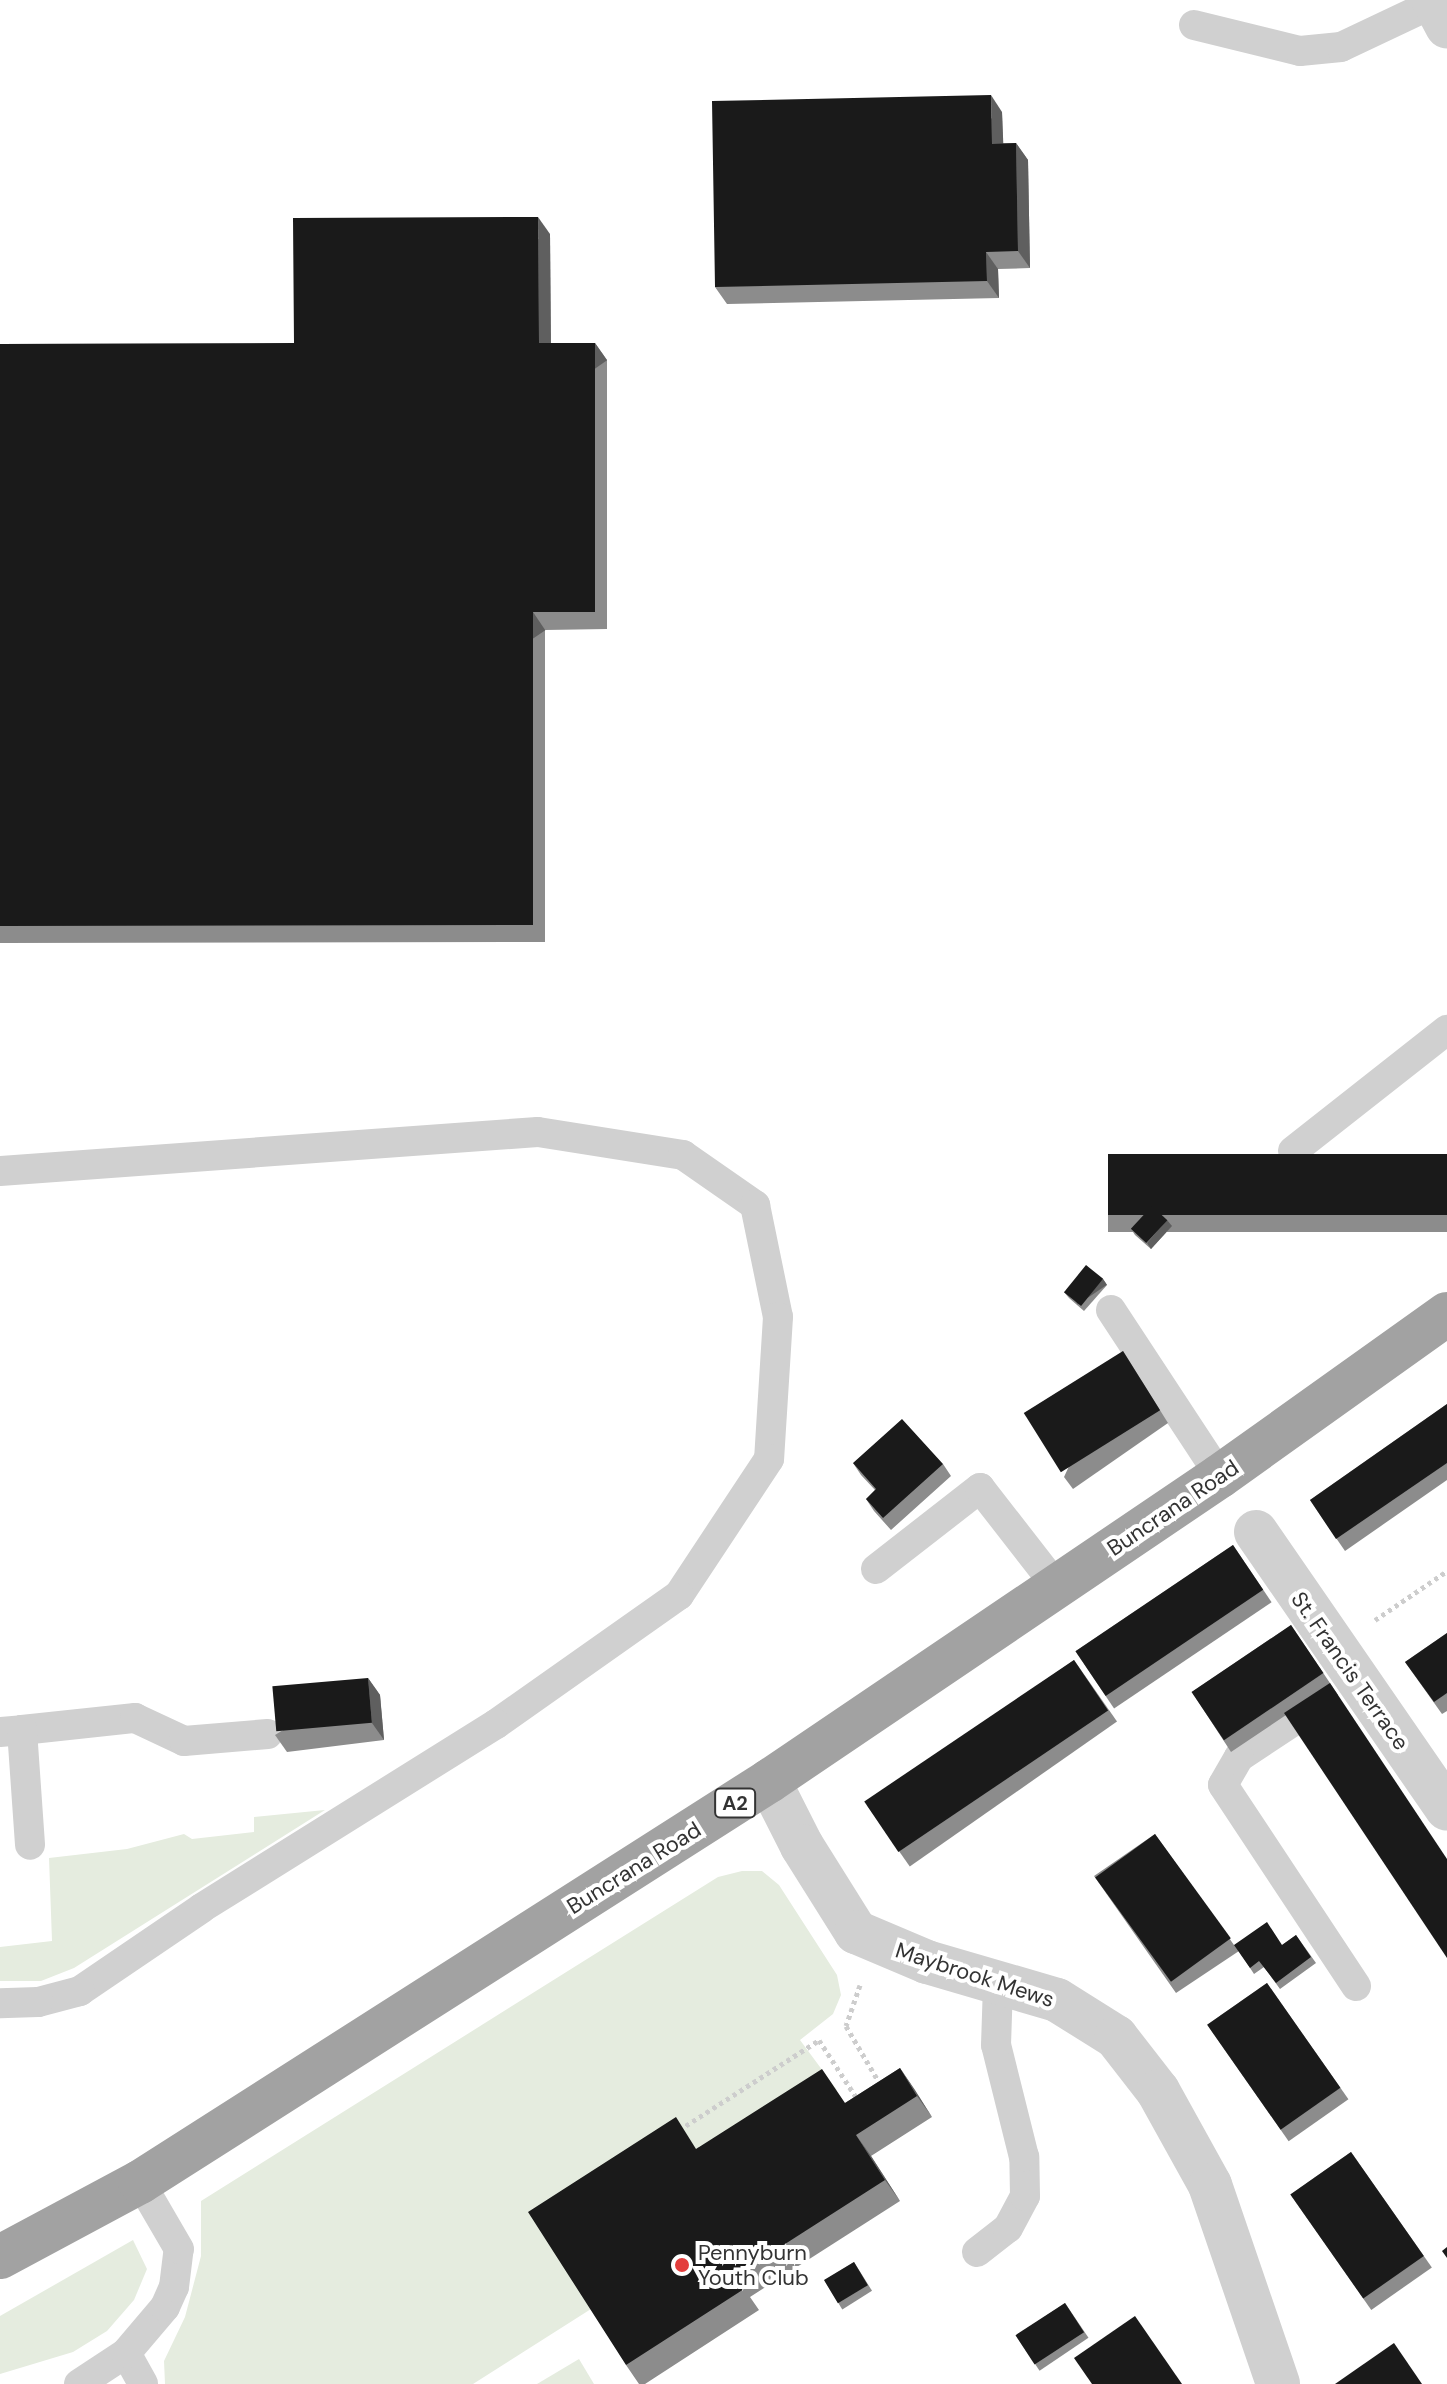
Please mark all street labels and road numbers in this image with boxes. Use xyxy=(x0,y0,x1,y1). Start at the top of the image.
street label: Buncrana Road xyxy=(1102,1454,1244,1562)
street label: St. Francis Terrace xyxy=(1286,1587,1414,1755)
road number: A2 xyxy=(713,1787,757,1819)
street label: Buncrana Road xyxy=(562,1816,706,1920)
street label: Maybrook Mews xyxy=(892,1937,1058,2013)

